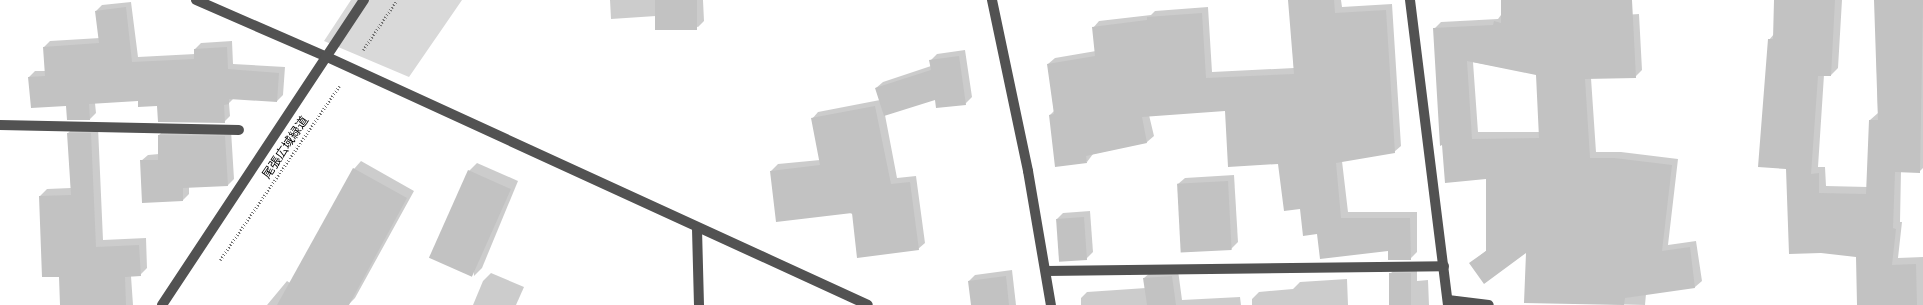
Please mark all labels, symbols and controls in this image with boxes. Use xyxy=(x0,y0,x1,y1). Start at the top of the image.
street label: 尾張広域緑道 xyxy=(260,114,312,182)

